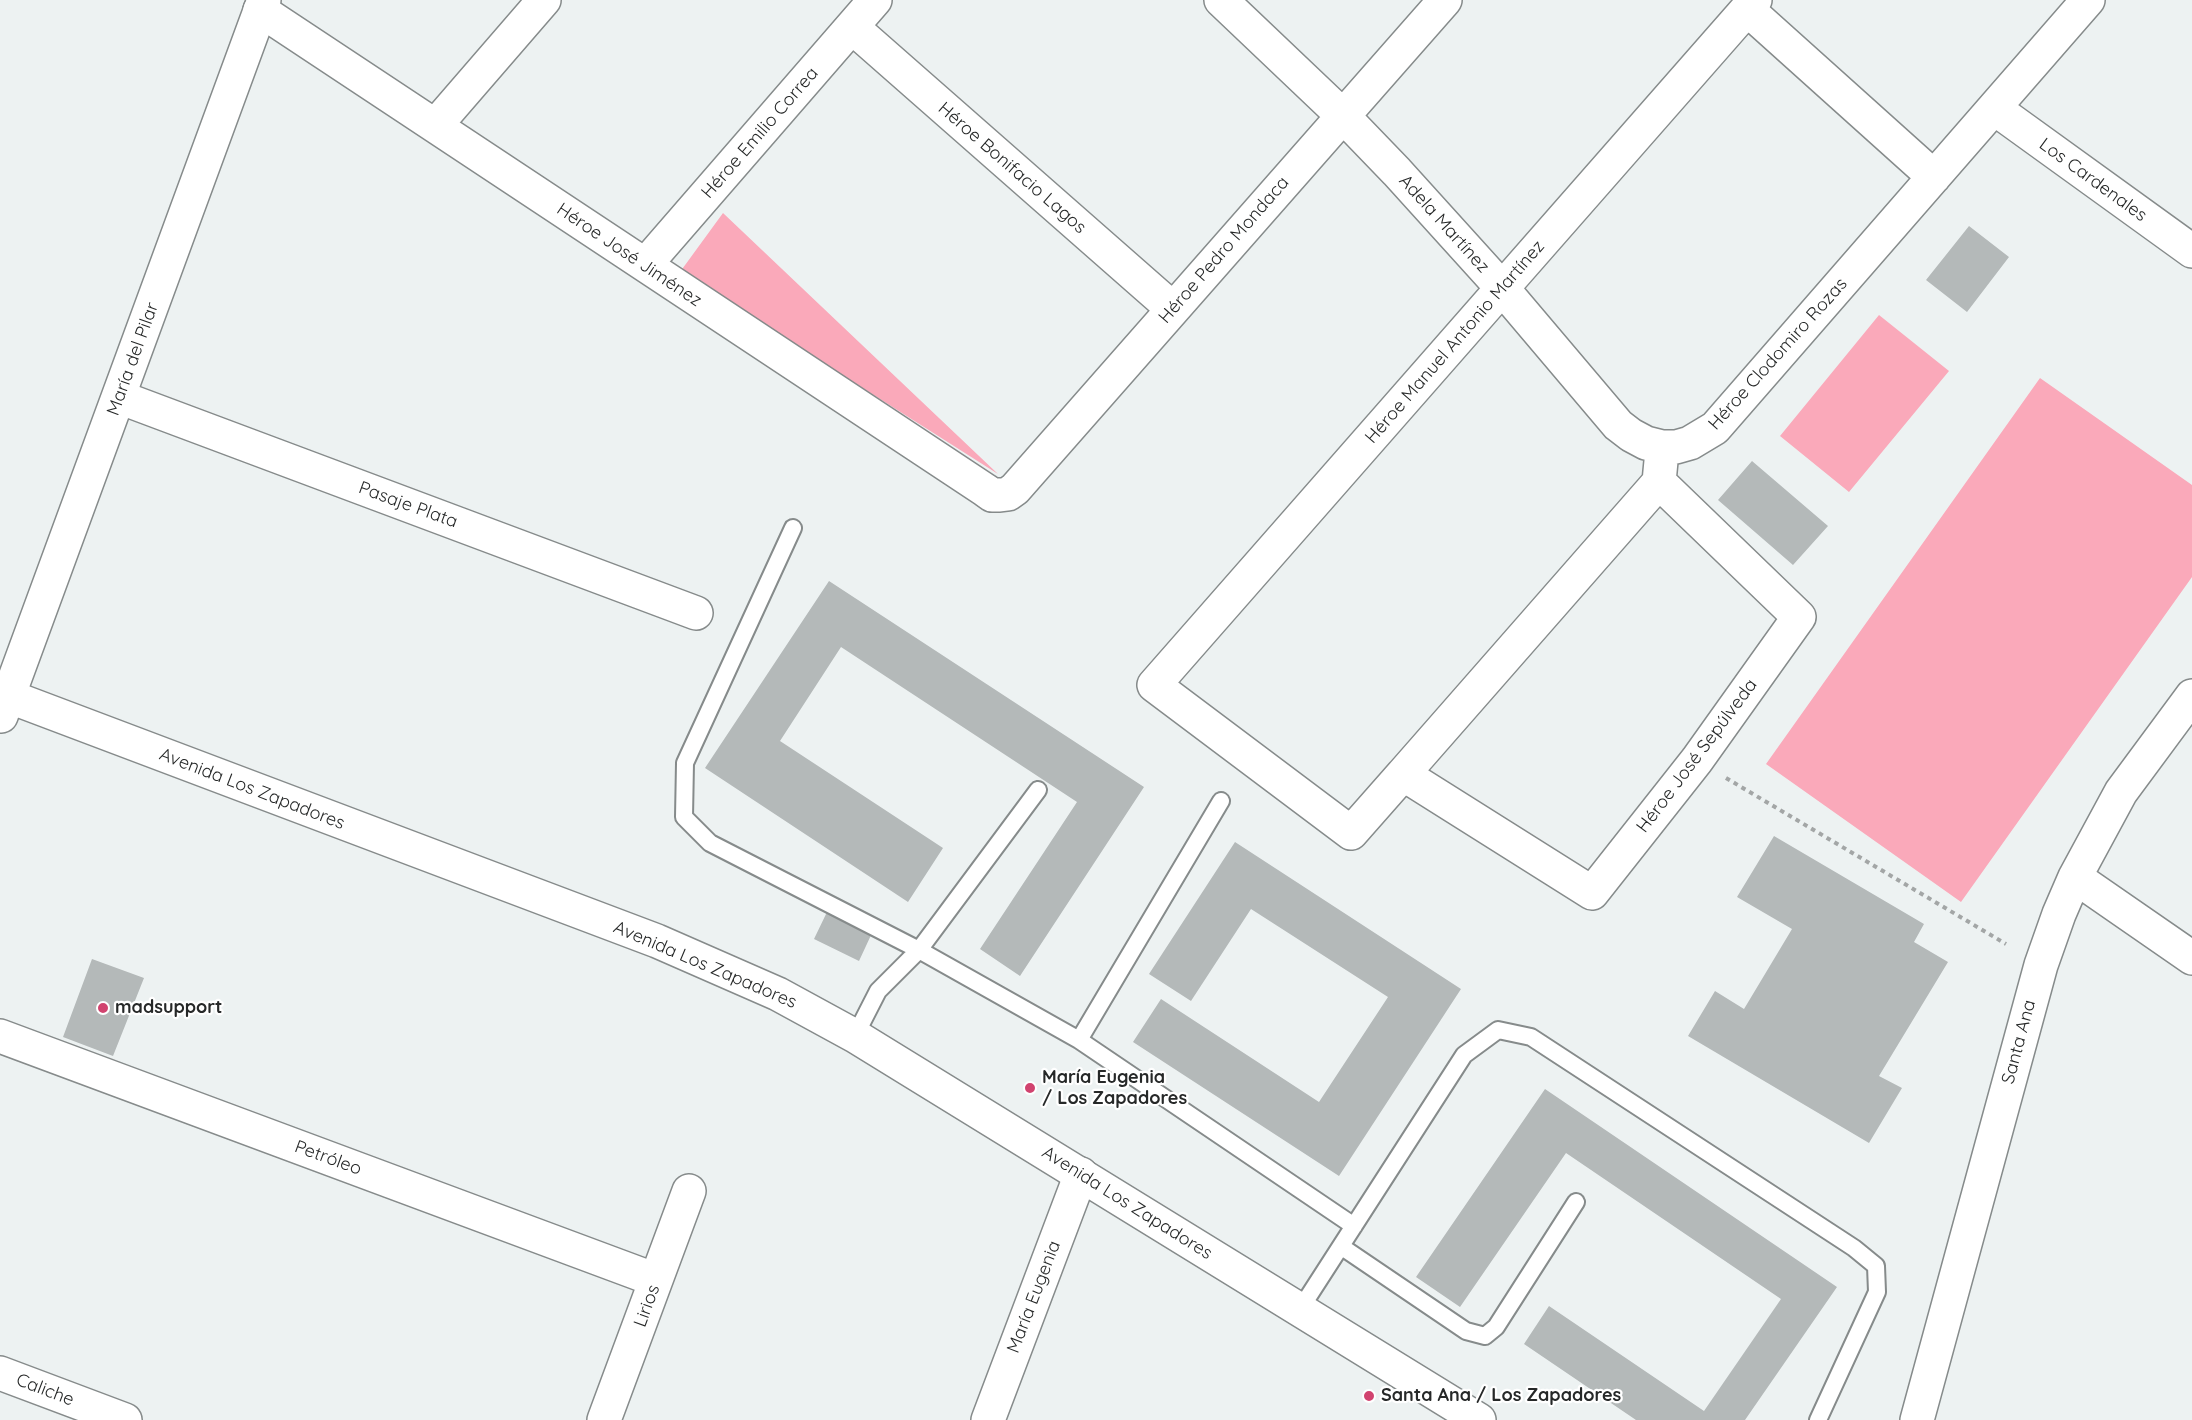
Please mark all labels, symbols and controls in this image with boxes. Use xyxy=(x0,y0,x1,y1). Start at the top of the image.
street label: Héroe Emilio Correa xyxy=(697,63,823,203)
street label: Héroe Bonifacio Lagos xyxy=(933,98,1091,238)
street label: Los Cardenales xyxy=(2035,134,2151,226)
street label: Adela Martínez xyxy=(1394,170,1494,278)
street label: Héroe Pedro Mondaca xyxy=(1154,172,1294,328)
street label: Héroe José Jiménez xyxy=(552,198,706,312)
street label: Héroe Manuel Antonio Martínez xyxy=(1361,236,1549,448)
street label: Héroe Clodomiro Rozas xyxy=(1704,273,1852,435)
street label: María del Pilar xyxy=(102,299,164,419)
street label: Pasaje Plata xyxy=(356,477,460,533)
street label: Héroe José Sepúlveda xyxy=(1632,675,1762,837)
street label: Avenida Los Zapadores xyxy=(156,744,348,834)
street label: Avenida Los Zapadores xyxy=(610,917,800,1013)
place label: madsupport xyxy=(115,997,222,1019)
street label: Santa Ana xyxy=(1997,998,2041,1086)
marker: madsupport xyxy=(96,1001,110,1015)
place label: María Eugenia / Los Zapadores xyxy=(1042,1067,1187,1110)
marker: María Eugenia / Los Zapadores xyxy=(1023,1081,1037,1095)
street label: Petróleo xyxy=(292,1136,364,1180)
street label: Avenida Los Zapadores xyxy=(1038,1142,1216,1264)
street label: María Eugenia xyxy=(1003,1238,1065,1356)
street label: Lirios xyxy=(629,1282,665,1330)
street label: Caliche xyxy=(13,1369,77,1411)
place label: Santa Ana / Los Zapadores xyxy=(1381,1385,1621,1407)
marker: Santa Ana / Los Zapadores xyxy=(1362,1389,1376,1403)

